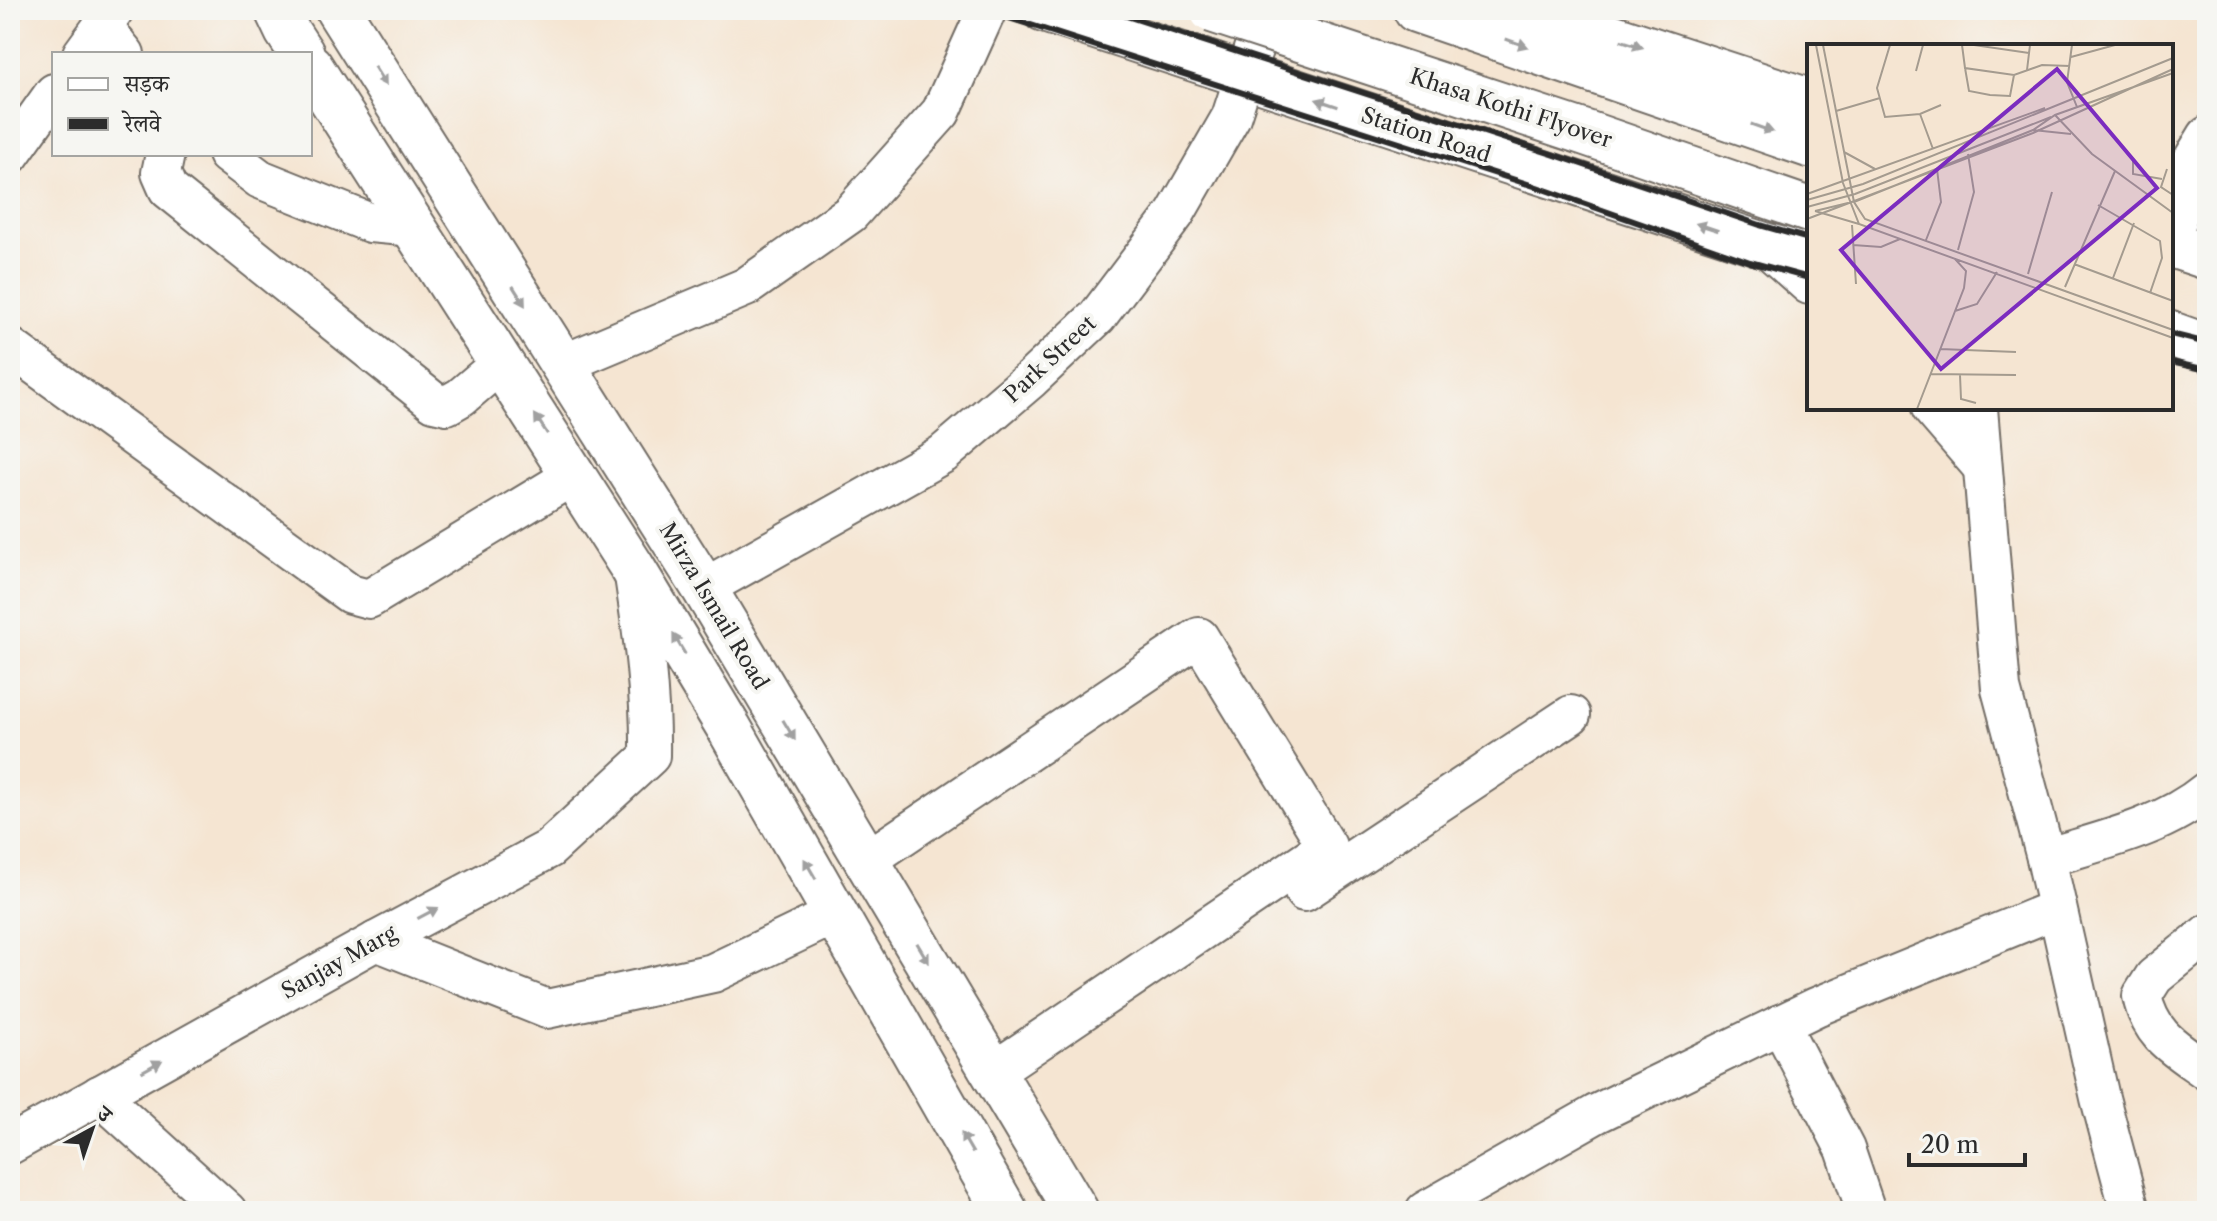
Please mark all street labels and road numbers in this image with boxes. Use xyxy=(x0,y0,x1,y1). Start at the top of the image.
street label: Khasa Kothi Flyover xyxy=(1406,63,1616,153)
street label: Station Road xyxy=(1358,101,1494,169)
street label: Park Street xyxy=(999,310,1102,408)
street label: Mirza Ismail Road xyxy=(653,518,775,694)
street label: Sanjay Marg xyxy=(277,919,402,1005)

